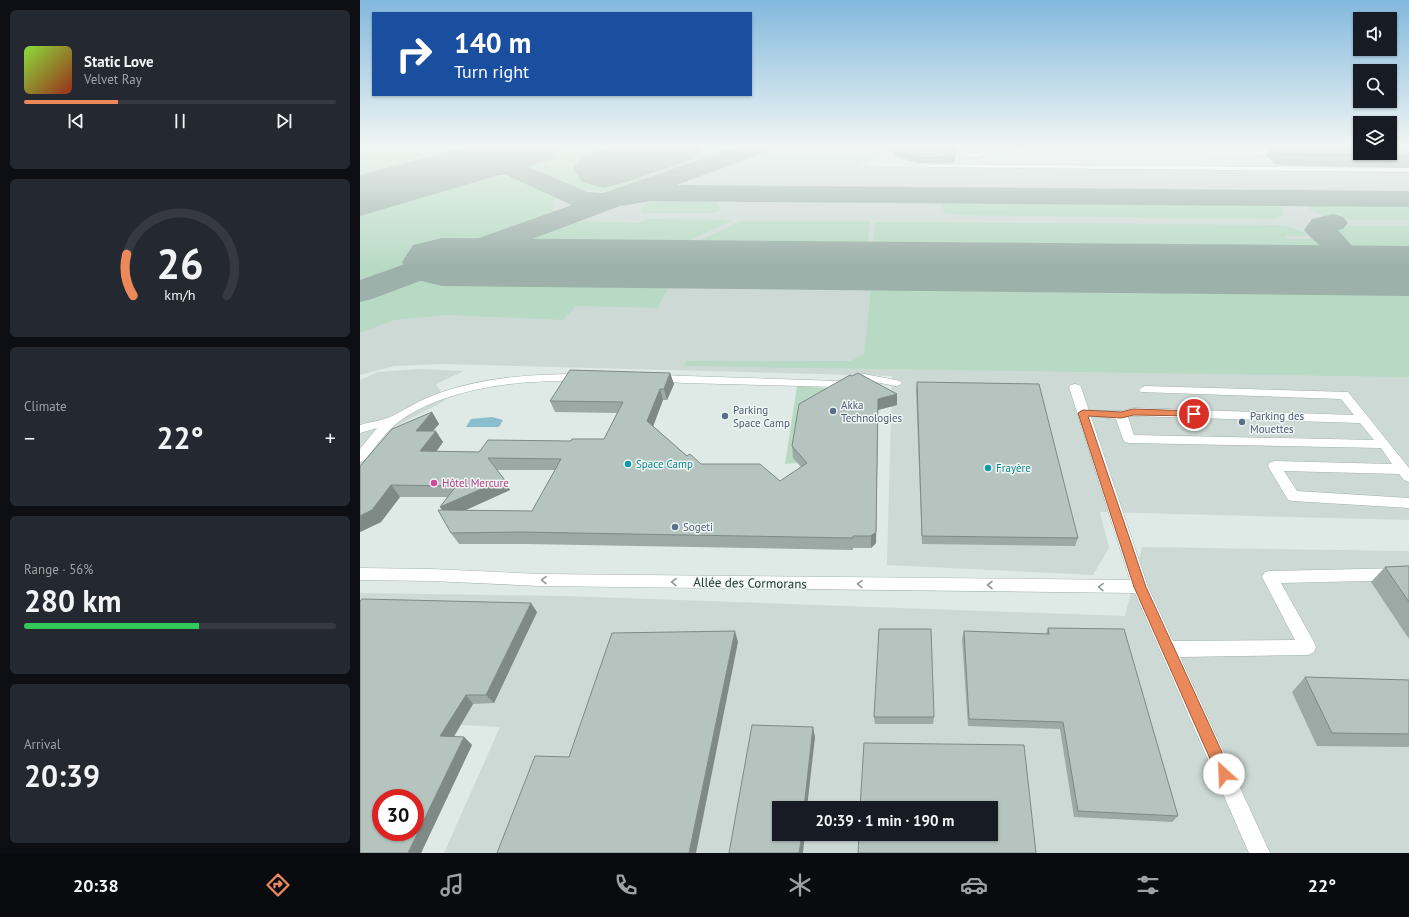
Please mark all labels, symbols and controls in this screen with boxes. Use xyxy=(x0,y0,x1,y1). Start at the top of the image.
map controls xyxy=(1353,12,1397,160)
button: sound xyxy=(1353,12,1397,56)
text: 140 m xyxy=(454,24,531,61)
icon: right xyxy=(388,28,440,80)
text: Static Love xyxy=(84,52,154,71)
text: Turn right xyxy=(454,60,529,83)
button: search xyxy=(1353,64,1397,108)
text: Velvet Ray xyxy=(84,71,142,88)
icon: previous xyxy=(65,110,87,132)
icon: pause xyxy=(169,110,191,132)
icon: next xyxy=(273,110,295,132)
button: layers xyxy=(1353,116,1397,160)
text: 26 xyxy=(156,237,204,290)
text: km/h xyxy=(164,284,196,303)
pin xyxy=(1177,397,1211,431)
text: Climate xyxy=(24,398,67,415)
place label: Akka Technologies xyxy=(841,398,903,425)
place label: Parking Space Camp xyxy=(733,403,790,430)
icon: arrive xyxy=(1183,403,1205,425)
marker: Akka Technologies xyxy=(828,406,838,416)
place label: Parking des Mouettes xyxy=(1250,409,1305,436)
marker: Parking Space Camp xyxy=(720,411,730,421)
marker: Parking des Mouettes xyxy=(1237,417,1247,427)
text: 22° xyxy=(156,418,204,457)
text: − xyxy=(24,424,35,452)
text: + xyxy=(325,424,336,452)
place label: Space Camp xyxy=(636,457,693,471)
marker: Space Camp xyxy=(623,459,633,469)
place label: Frayère xyxy=(996,461,1031,475)
marker: Frayère xyxy=(983,463,993,473)
place label: Hôtel Mercure xyxy=(442,476,509,490)
marker: Hôtel Mercure xyxy=(429,478,439,488)
place label: Sogeti xyxy=(683,520,713,534)
marker: Sogeti xyxy=(670,522,680,532)
text: Range · 56% xyxy=(24,561,93,578)
street label: Allée des Cormorans xyxy=(693,574,807,592)
one-way arrow xyxy=(541,576,547,584)
one-way arrow xyxy=(671,578,677,586)
one-way arrow xyxy=(857,580,863,588)
text: 280 km xyxy=(24,581,122,620)
one-way arrow xyxy=(987,581,993,590)
one-way arrow xyxy=(1098,582,1104,591)
text: Arrival xyxy=(24,736,60,753)
position arrow xyxy=(1203,753,1245,795)
text: 20:39 xyxy=(24,756,100,795)
speed limit sign: 30 xyxy=(372,789,424,841)
text: 20:39 · 1 min · 190 m xyxy=(816,811,954,830)
icon: directions xyxy=(264,871,292,899)
icon: music xyxy=(438,871,466,899)
icon: phone xyxy=(612,871,640,899)
icon: climate xyxy=(786,871,814,899)
icon: car xyxy=(960,871,988,899)
icon: filters xyxy=(1134,871,1162,899)
text: 20:38 xyxy=(73,874,119,897)
text: 22° xyxy=(1308,874,1336,897)

